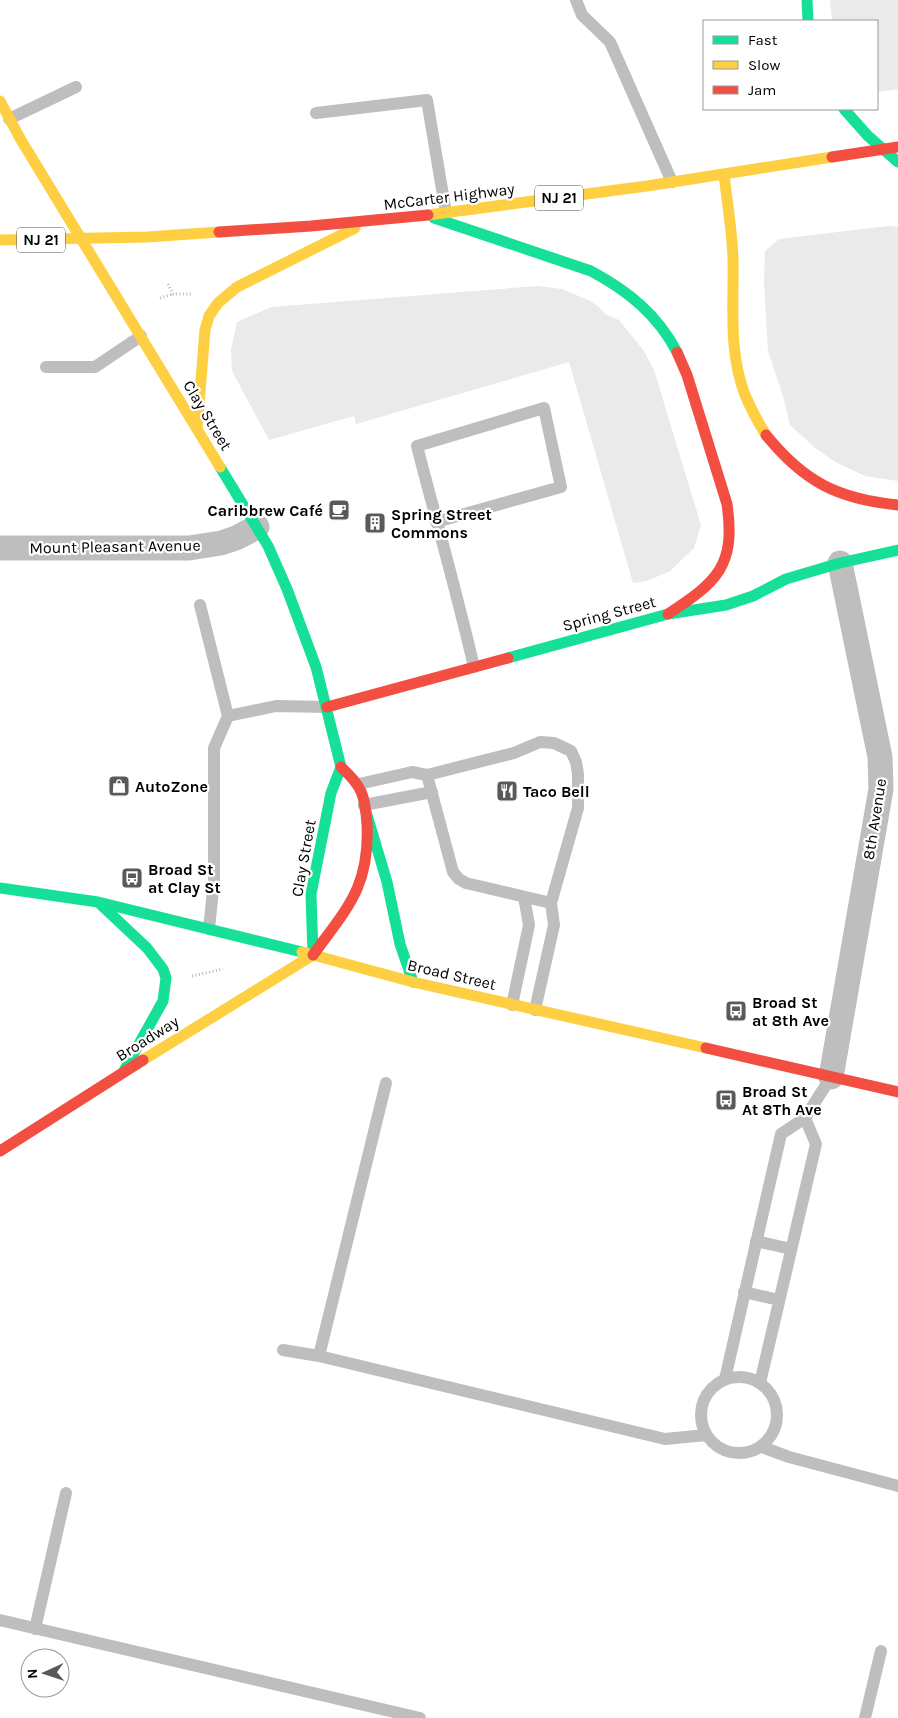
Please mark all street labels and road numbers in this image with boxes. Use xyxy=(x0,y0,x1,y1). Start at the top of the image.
street label: McCarter Highway xyxy=(382,179,516,214)
road number: NJ 21 xyxy=(535,186,583,210)
road number: NJ 21 xyxy=(17,228,65,252)
street label: Clay Street xyxy=(179,377,236,454)
street label: Mount Pleasant Avenue xyxy=(29,536,201,557)
street label: Spring Street xyxy=(560,592,658,635)
street label: 8th Avenue xyxy=(859,777,890,861)
street label: Clay Street xyxy=(287,818,320,898)
street label: Broad Street xyxy=(406,955,498,994)
street label: Broadway xyxy=(112,1011,183,1065)

